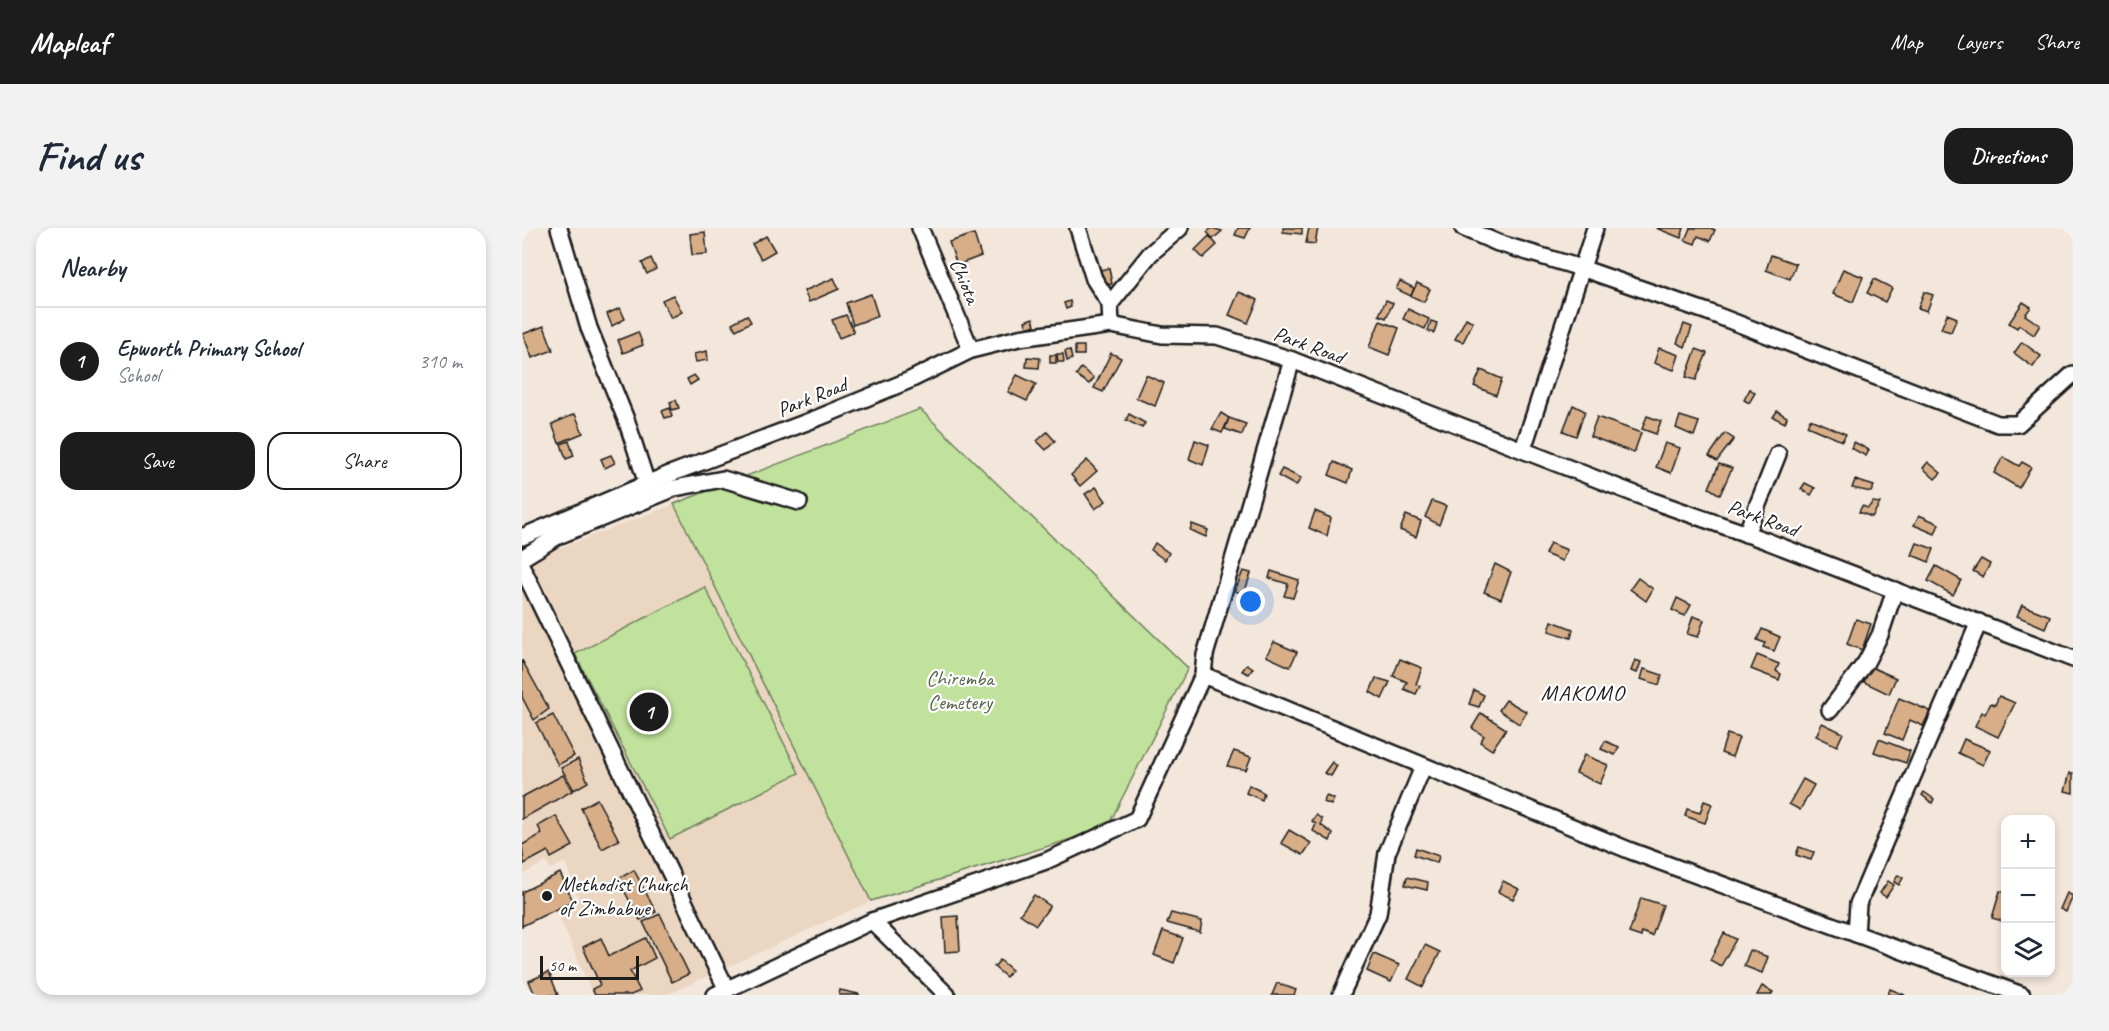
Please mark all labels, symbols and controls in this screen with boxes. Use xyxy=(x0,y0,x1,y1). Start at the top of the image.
text: Mapleaf xyxy=(30,25,108,60)
text: Map xyxy=(1890,29,1923,55)
text: Layers xyxy=(1956,29,2002,55)
text: Share xyxy=(2035,29,2079,55)
button: Directions xyxy=(1944,128,2073,184)
text: Find us xyxy=(36,130,141,183)
text: Nearby xyxy=(60,251,125,284)
street label: Chiota xyxy=(944,254,987,310)
street label: Park Road xyxy=(1270,320,1350,371)
text: Epworth Primary School xyxy=(117,335,300,363)
text: 1 xyxy=(75,349,84,374)
text: 310 m xyxy=(419,349,462,374)
text: School xyxy=(117,363,160,388)
street label: Park Road xyxy=(773,370,853,423)
button: Save xyxy=(60,432,255,490)
button: Share xyxy=(267,432,462,490)
street label: Park Road xyxy=(1724,493,1804,544)
your location xyxy=(1236,587,1265,616)
park label: Chiremba Cemetery xyxy=(926,665,996,715)
district label: MAKOMO xyxy=(1541,679,1626,707)
pin: 1 xyxy=(630,690,668,734)
map controls xyxy=(2001,815,2055,977)
button: + xyxy=(2001,815,2055,869)
button: − xyxy=(2001,869,2055,923)
place label: Methodist Church of Zimbabwe xyxy=(559,871,688,921)
marker: Methodist Church of Zimbabwe xyxy=(540,889,554,903)
button: layers xyxy=(2001,923,2055,977)
scale bar xyxy=(540,953,639,980)
text: 50 m xyxy=(549,956,576,976)

